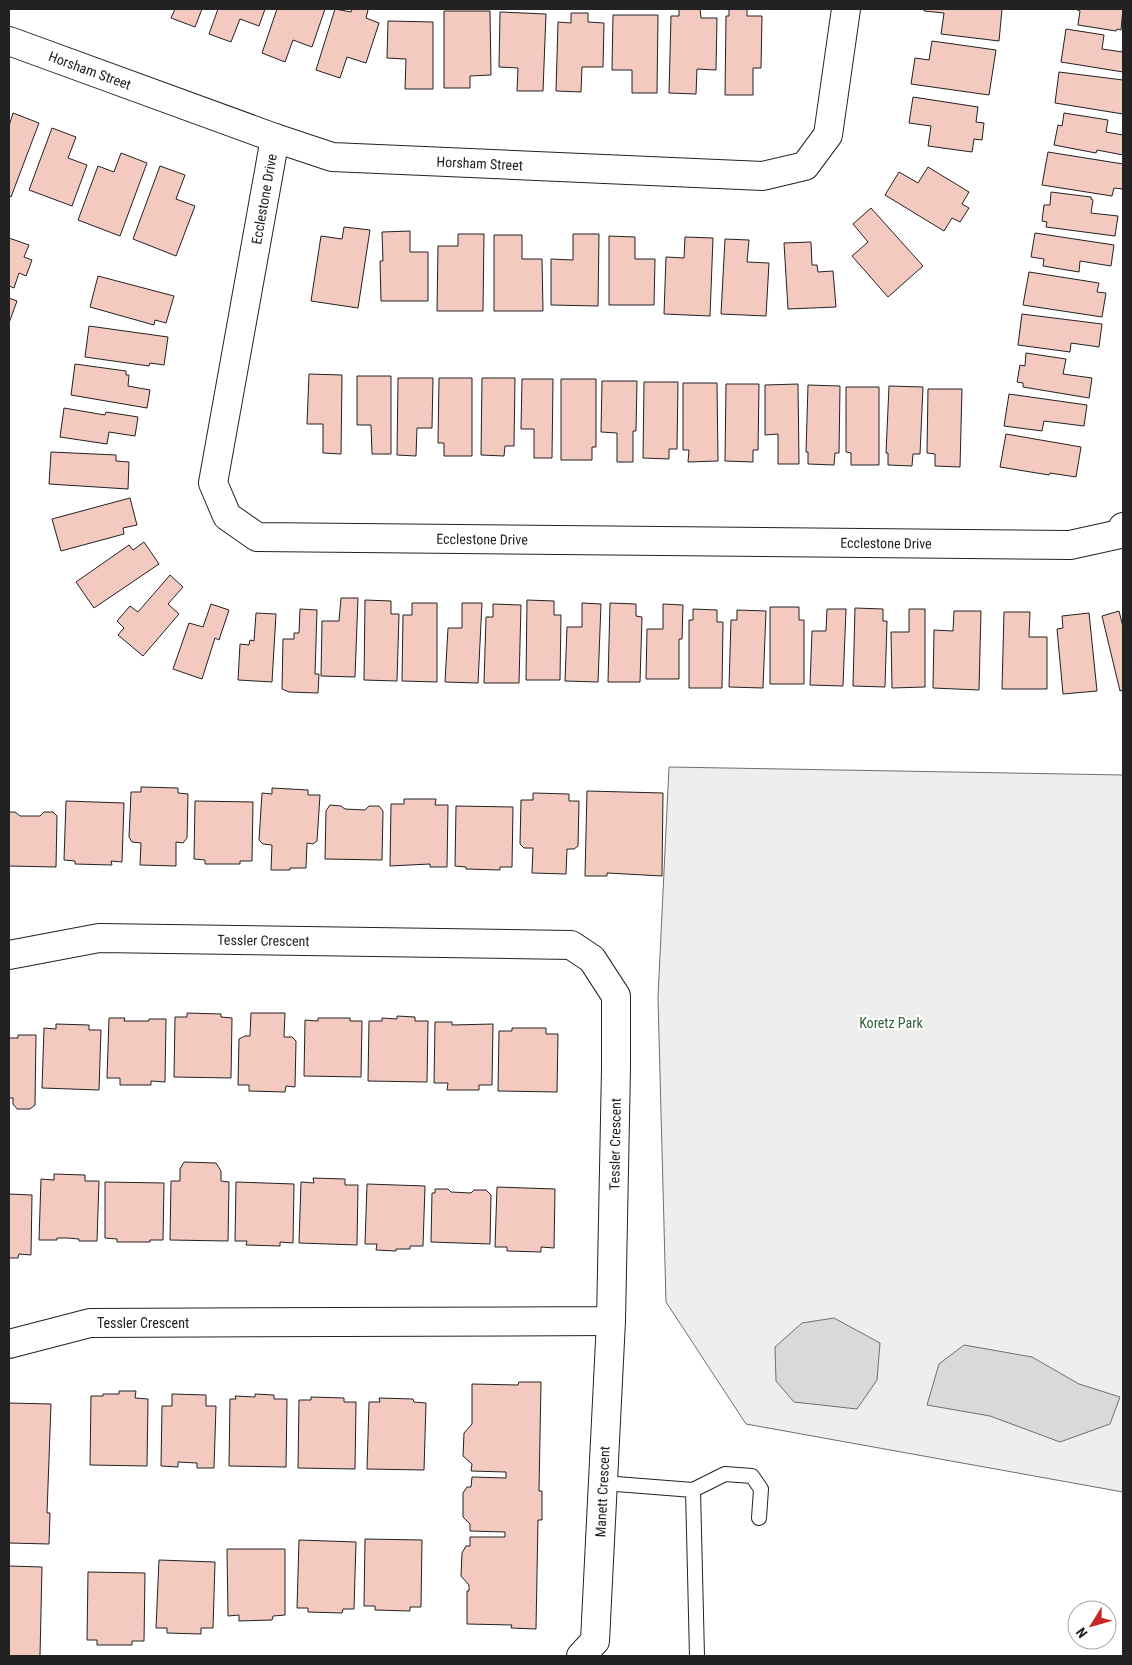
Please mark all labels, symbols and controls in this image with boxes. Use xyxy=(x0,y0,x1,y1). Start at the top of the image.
street label: Horsham Street xyxy=(46,48,133,93)
street label: Ecclestone Drive xyxy=(248,152,280,245)
street label: Horsham Street xyxy=(436,154,523,173)
street label: Ecclestone Drive xyxy=(436,531,528,548)
street label: Ecclestone Drive xyxy=(840,535,932,552)
street label: Tessler Crescent xyxy=(217,932,310,949)
park label: Koretz Park xyxy=(859,1015,924,1031)
street label: Tessler Crescent xyxy=(606,1098,624,1190)
street label: Tessler Crescent xyxy=(97,1315,189,1331)
street label: Manett Crescent xyxy=(592,1446,613,1538)
north arrow xyxy=(1067,1600,1117,1650)
text: N xyxy=(1073,1625,1091,1641)

